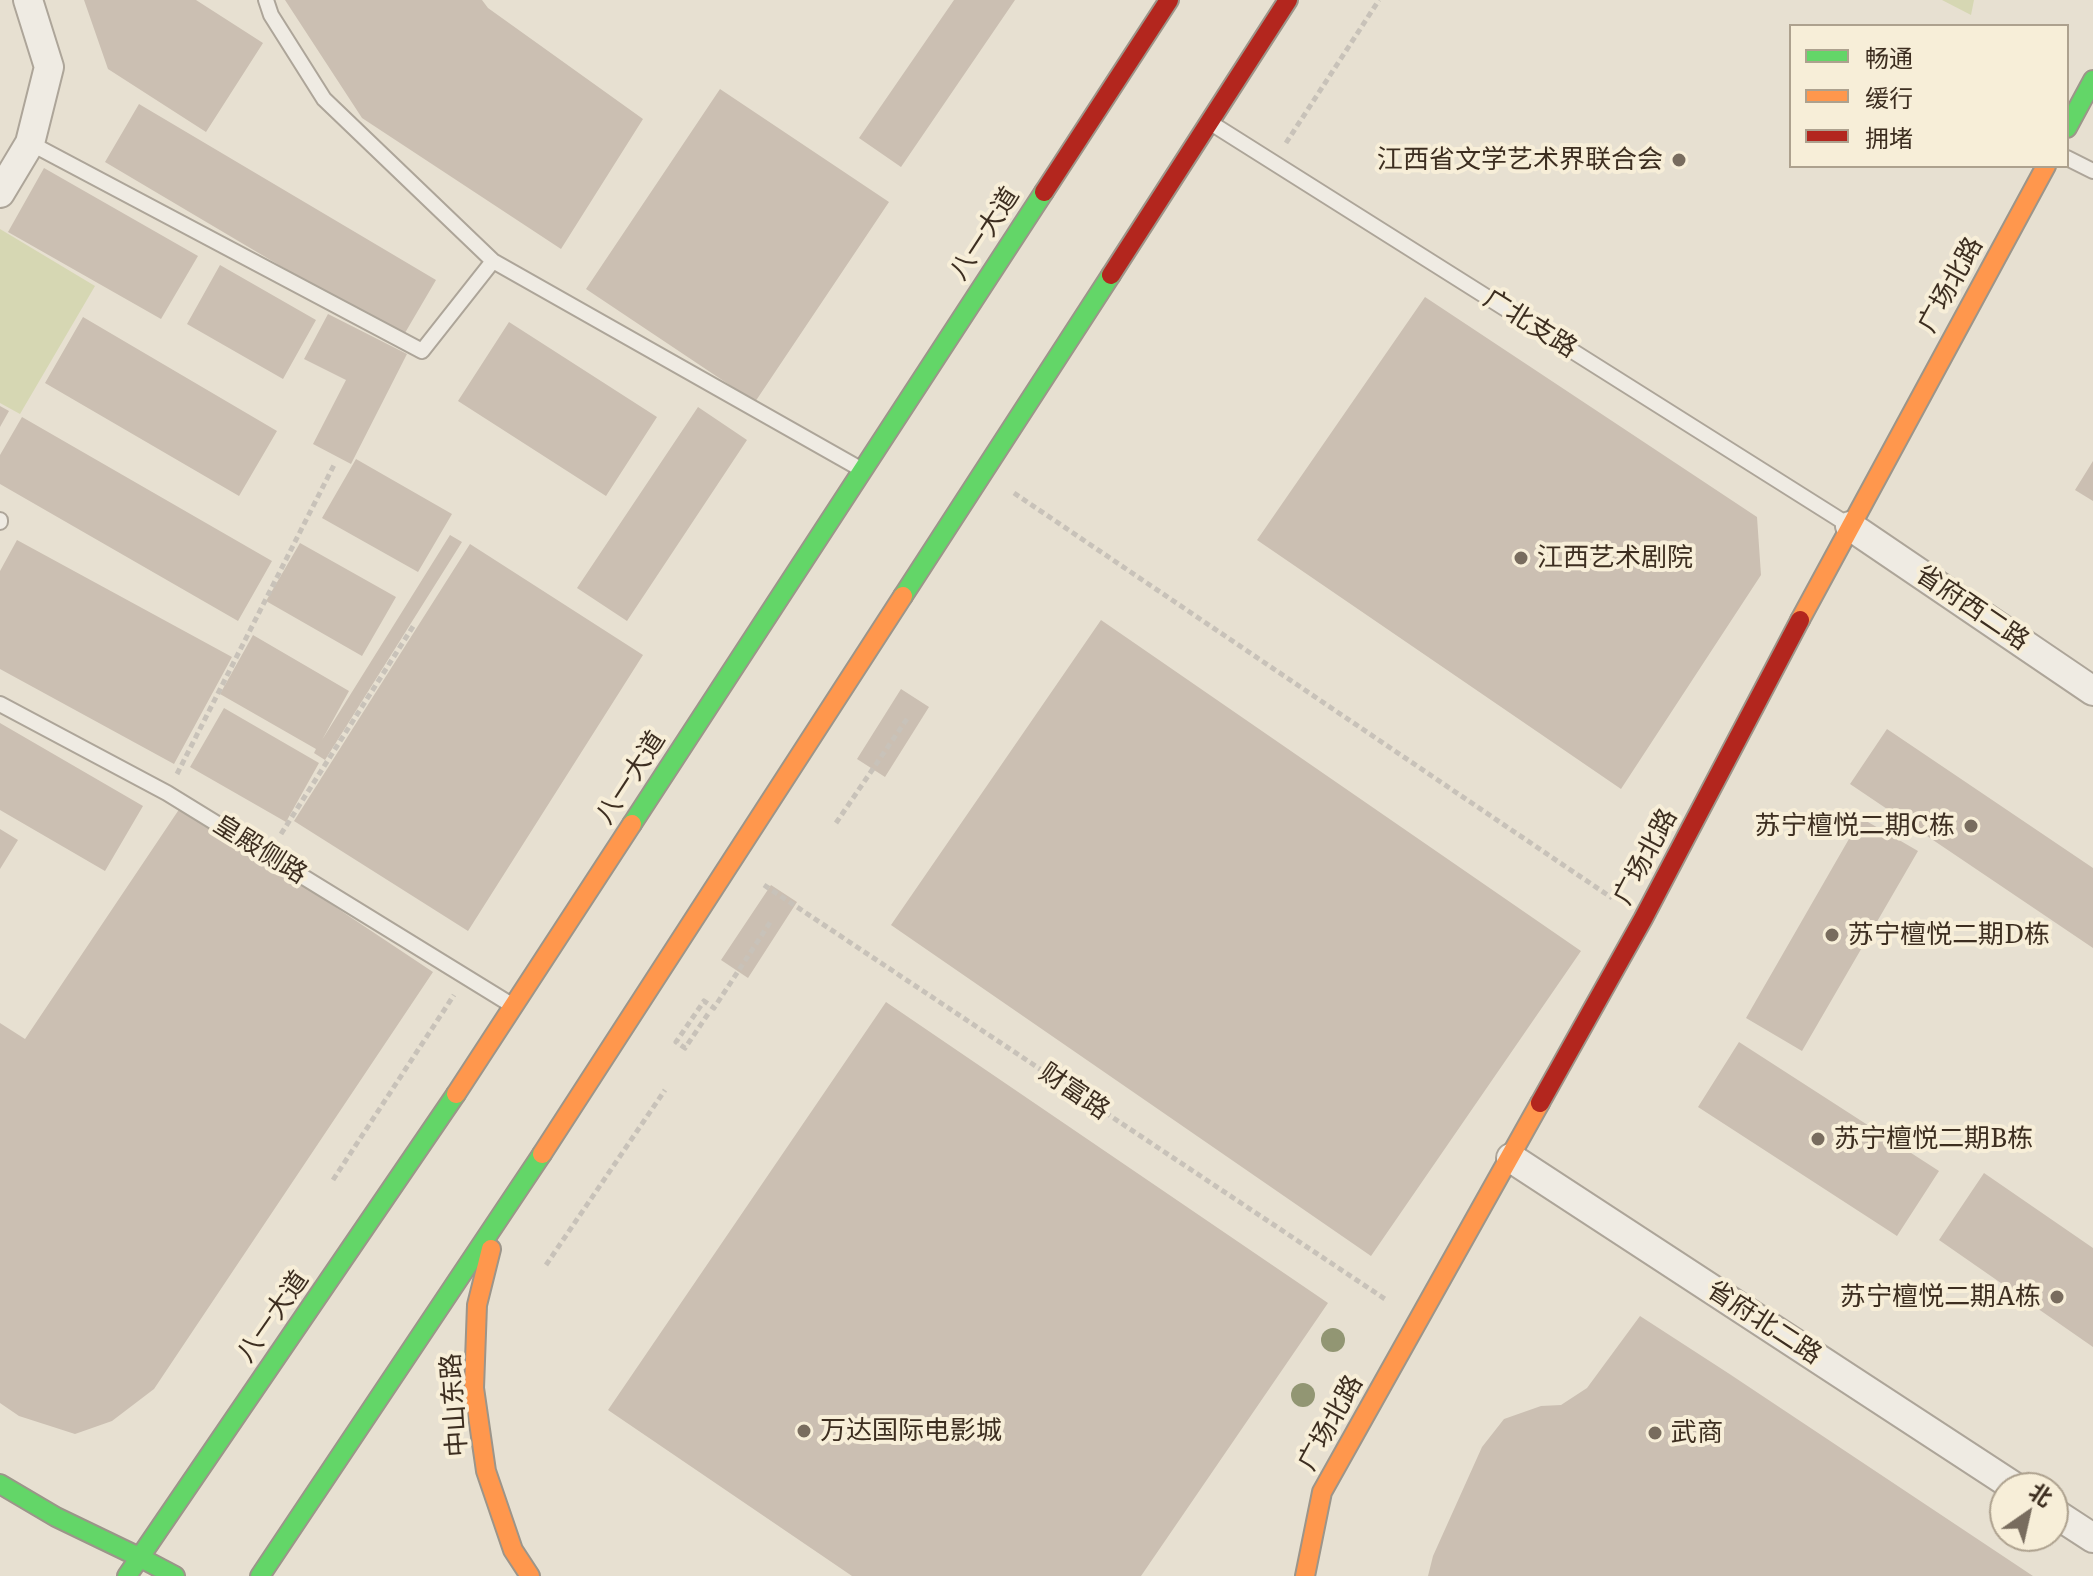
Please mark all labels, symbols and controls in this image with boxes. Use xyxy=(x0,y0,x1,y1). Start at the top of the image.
legend xyxy=(1789,24,2069,168)
text: 畅通 xyxy=(1865,39,1913,74)
text: 缓行 xyxy=(1865,79,1913,114)
text: 拥堵 xyxy=(1865,119,1913,154)
place label: 江西省文学艺术界联合会 xyxy=(1377,144,1663,176)
marker: 江西省文学艺术界联合会 xyxy=(1670,151,1688,169)
street label: 八一大道 xyxy=(944,182,1026,286)
street label: 广场北路 xyxy=(1912,232,1990,338)
street label: 广北支路 xyxy=(1478,283,1582,365)
place label: 江西艺术剧院 xyxy=(1537,542,1693,574)
marker: 江西艺术剧院 xyxy=(1512,549,1530,567)
street label: 省府西二路 xyxy=(1909,559,2035,657)
street label: 八一大道 xyxy=(590,726,672,830)
street label: 广场北路 xyxy=(1608,804,1684,910)
street label: 皇殿侧路 xyxy=(208,809,312,891)
place label: 苏宁檀悦二期C栋 xyxy=(1755,810,1955,842)
marker: 苏宁檀悦二期C栋 xyxy=(1962,817,1980,835)
place label: 苏宁檀悦二期D栋 xyxy=(1848,919,2050,951)
marker: 苏宁檀悦二期D栋 xyxy=(1823,926,1841,944)
street label: 财富路 xyxy=(1033,1057,1115,1127)
place label: 苏宁檀悦二期B栋 xyxy=(1834,1123,2033,1155)
marker: 苏宁檀悦二期B栋 xyxy=(1809,1130,1827,1148)
street label: 八一大道 xyxy=(230,1265,316,1369)
street label: 省府北二路 xyxy=(1701,1275,1827,1371)
place label: 苏宁檀悦二期A栋 xyxy=(1840,1281,2041,1313)
marker: 苏宁檀悦二期A栋 xyxy=(2048,1288,2066,1306)
street label: 中山东路 xyxy=(436,1352,474,1458)
street label: 广场北路 xyxy=(1292,1370,1370,1476)
place label: 万达国际电影城 xyxy=(820,1415,1002,1447)
place label: 武商 xyxy=(1671,1417,1723,1449)
marker: 万达国际电影城 xyxy=(795,1422,813,1440)
marker: 武商 xyxy=(1646,1424,1664,1442)
north arrow xyxy=(1989,1472,2069,1552)
text: 北 xyxy=(2023,1474,2060,1513)

